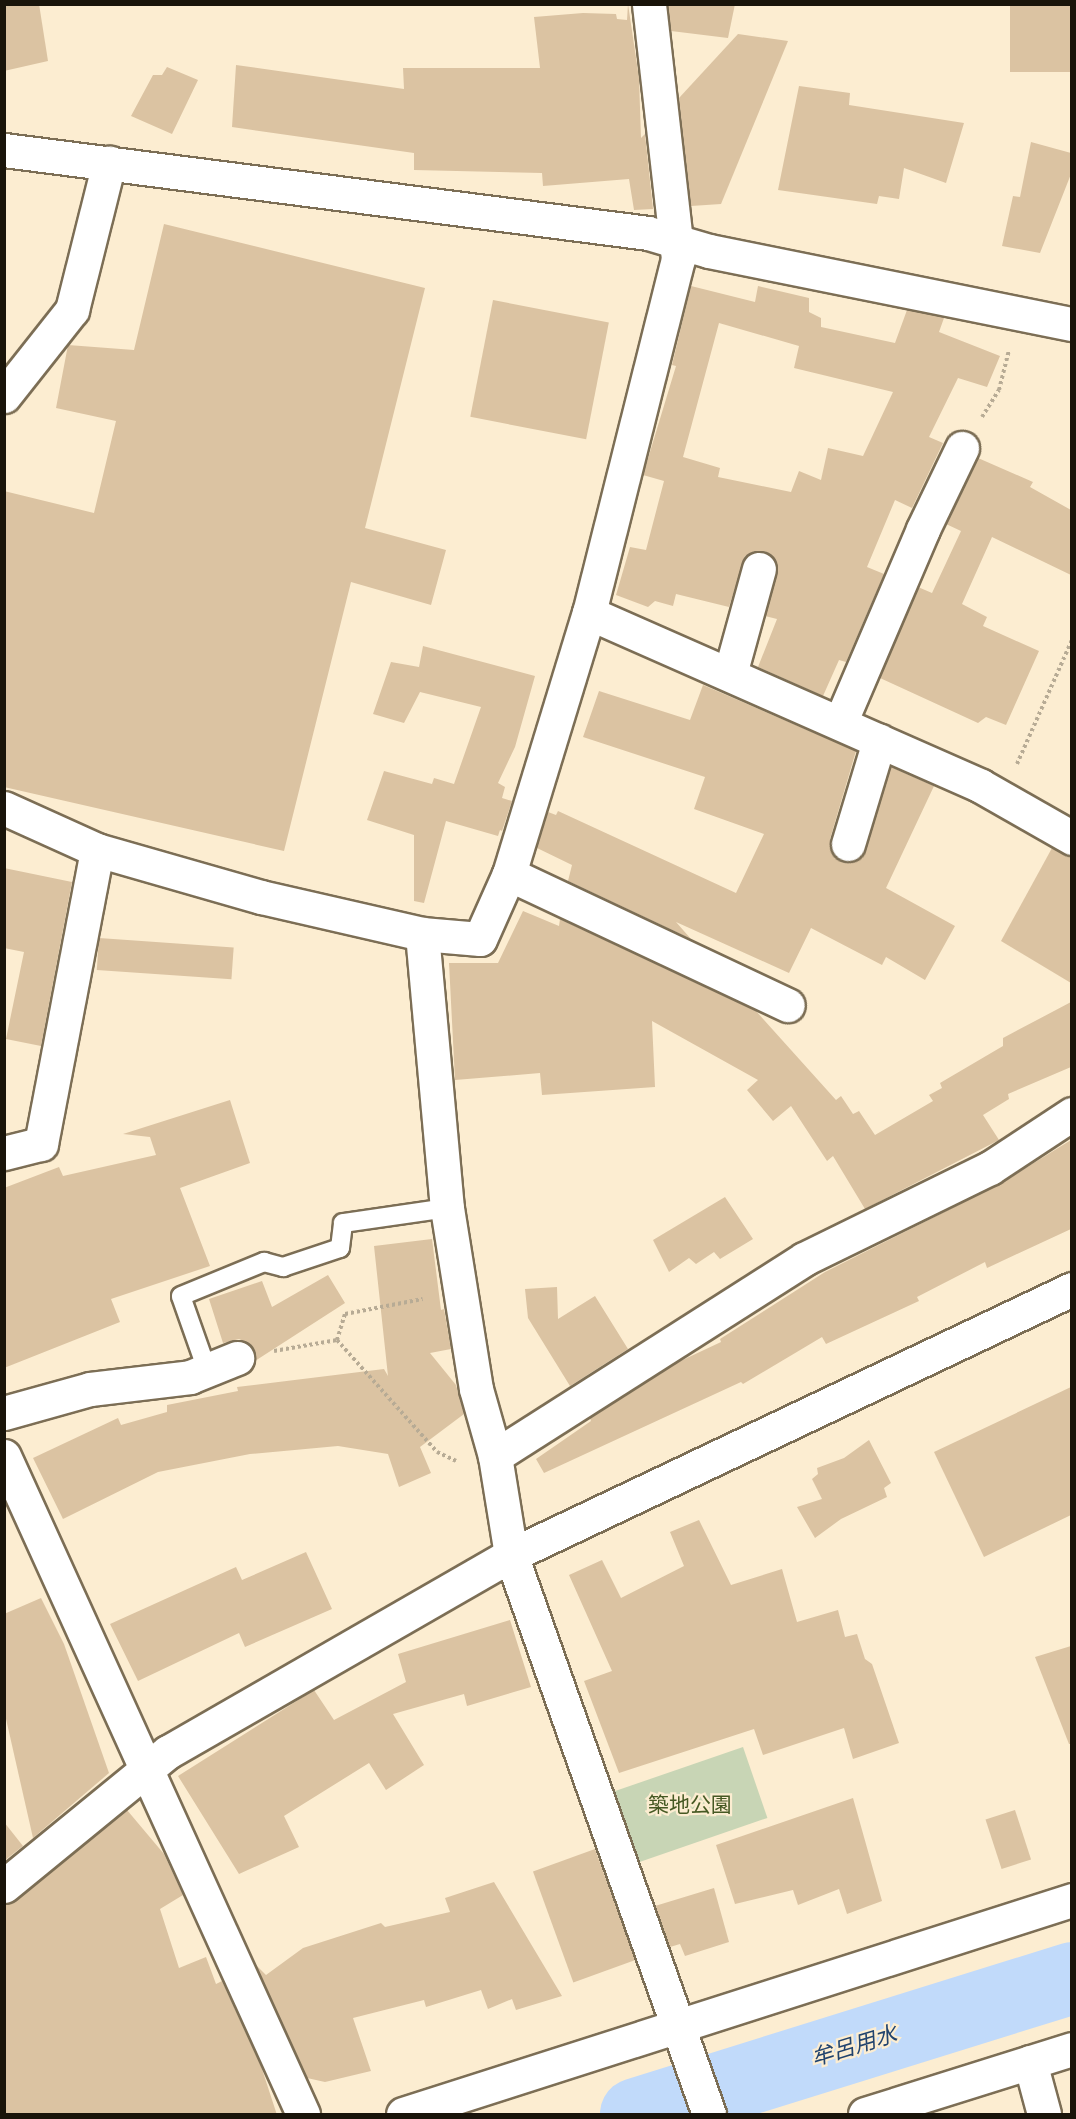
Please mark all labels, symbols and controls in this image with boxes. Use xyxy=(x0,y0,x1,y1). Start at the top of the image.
park label: 築地公園 xyxy=(648,1792,732,1818)
water label: 牟呂用水 xyxy=(808,2021,900,2071)

